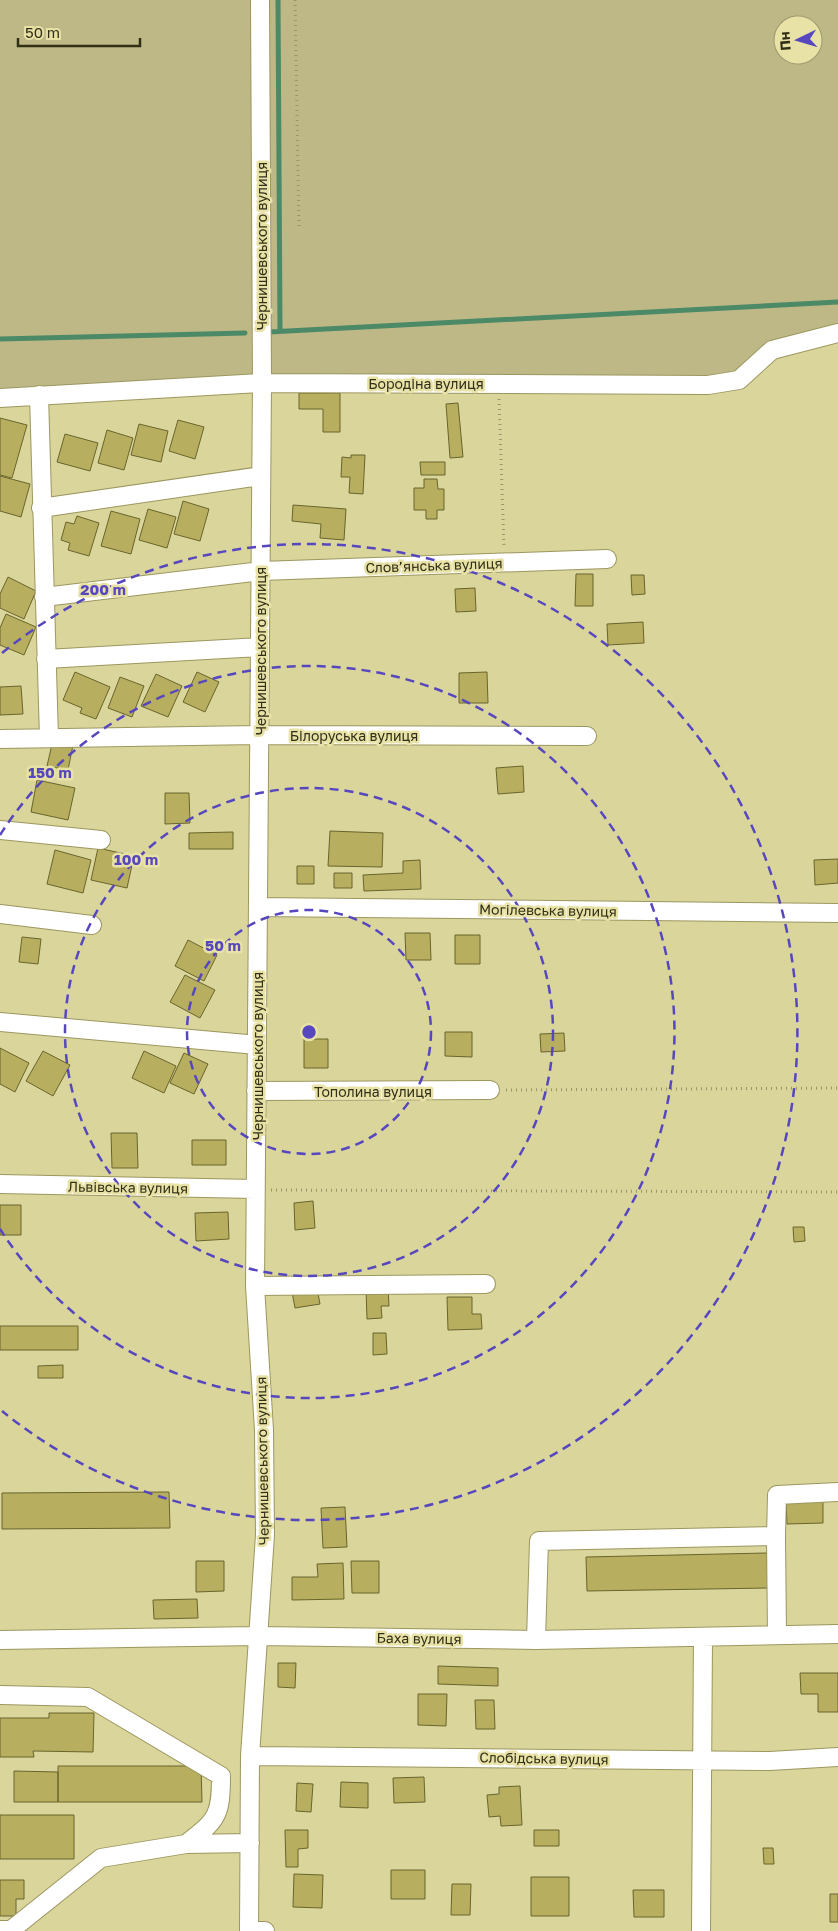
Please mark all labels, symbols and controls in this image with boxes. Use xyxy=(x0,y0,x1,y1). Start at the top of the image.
scale bar xyxy=(18,15,140,47)
north arrow xyxy=(773,15,823,65)
text: 50 m xyxy=(25,23,60,41)
text: Пн xyxy=(775,31,794,51)
street label: Чернишевського вулиця xyxy=(253,162,270,330)
street label: Бородіна вулиця xyxy=(368,375,484,392)
street label: Слов’янська вулиця xyxy=(365,554,503,576)
street label: Чернишевського вулиця xyxy=(252,567,269,735)
text: 200 m xyxy=(80,580,126,598)
street label: Білоруська вулиця xyxy=(290,727,418,744)
text: 150 m xyxy=(28,763,72,781)
text: 100 m xyxy=(114,850,158,868)
street label: Могілевська вулиця xyxy=(479,900,617,920)
text: 50 m xyxy=(205,936,241,954)
street label: Чернишевського вулиця xyxy=(249,972,266,1140)
centre of rings xyxy=(300,1023,318,1041)
street label: Тополина вулиця xyxy=(314,1083,432,1100)
street label: Львівська вулиця xyxy=(68,1177,188,1197)
street label: Чернишевського вулиця xyxy=(252,1377,272,1545)
street label: Баха вулиця xyxy=(376,1629,462,1647)
street label: Слобідська вулиця xyxy=(479,1748,609,1768)

